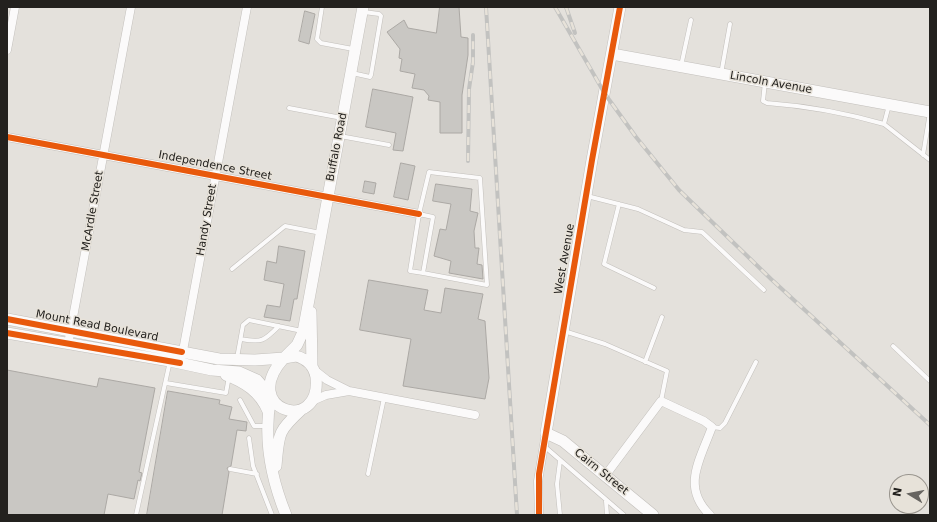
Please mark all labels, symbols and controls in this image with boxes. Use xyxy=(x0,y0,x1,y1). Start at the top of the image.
street label: Lincoln Avenue xyxy=(729,69,813,97)
street label: Buffalo Road xyxy=(324,112,350,182)
street label: Independence Street xyxy=(157,149,273,183)
street label: McArdle Street xyxy=(79,170,107,252)
street label: Handy Street xyxy=(194,183,220,257)
street label: West Avenue xyxy=(552,223,578,295)
street label: Mount Read Boulevard xyxy=(35,308,159,344)
street label: Cairn Street xyxy=(571,446,631,498)
north arrow xyxy=(889,474,929,514)
text: N xyxy=(890,486,905,498)

